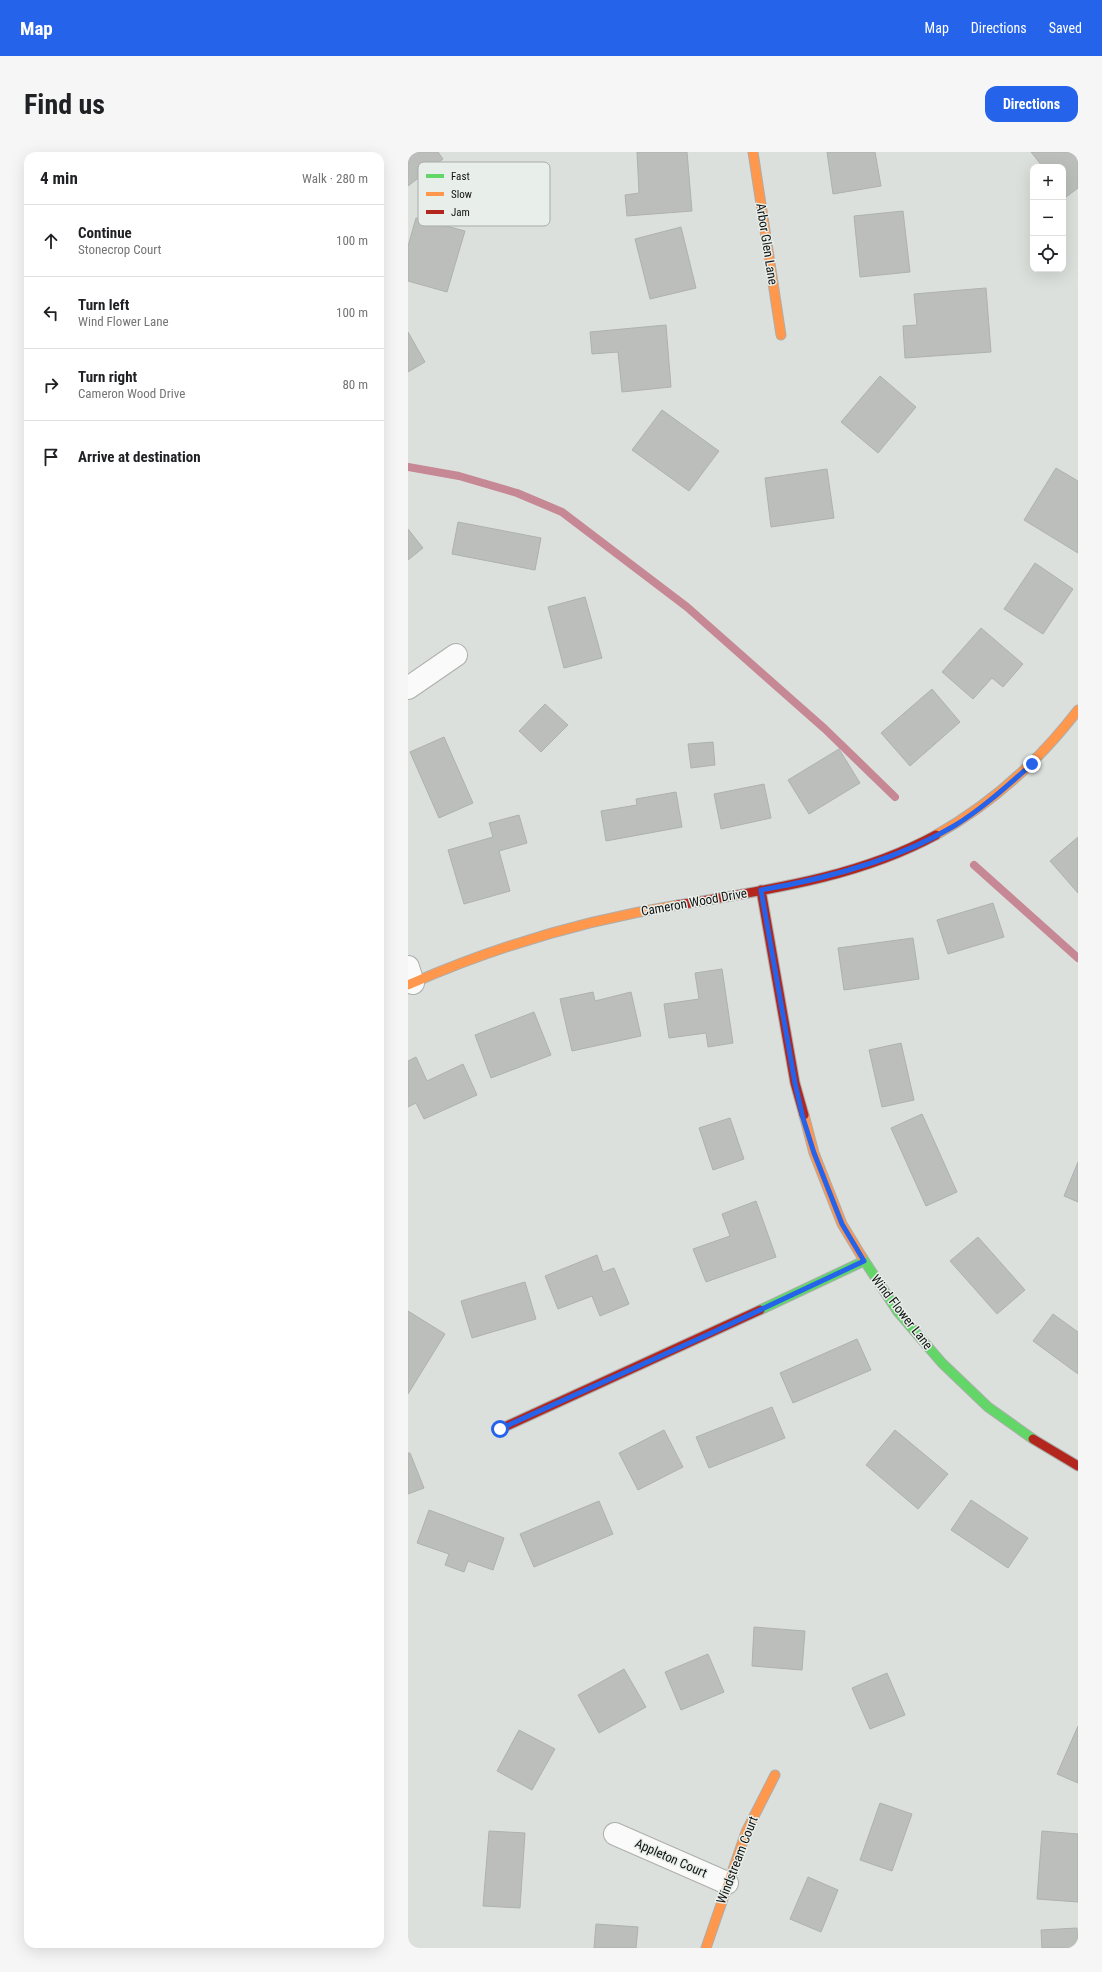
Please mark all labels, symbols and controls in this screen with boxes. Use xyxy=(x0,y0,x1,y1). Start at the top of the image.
text: Map xyxy=(20,17,53,40)
text: Map xyxy=(925,20,949,36)
text: Directions xyxy=(971,20,1027,36)
text: Saved xyxy=(1049,20,1082,36)
button: Directions xyxy=(985,86,1078,122)
text: Find us xyxy=(24,88,105,121)
legend xyxy=(418,162,550,226)
map controls xyxy=(1030,164,1066,272)
button: + xyxy=(1030,164,1066,200)
text: 4 min xyxy=(40,168,78,188)
text: Fast xyxy=(451,170,470,183)
text: Walk · 280 m xyxy=(302,171,368,186)
text: Slow xyxy=(451,188,472,201)
button: − xyxy=(1030,200,1066,236)
street label: Arbor Glen Lane xyxy=(753,202,781,286)
text: Jam xyxy=(451,206,470,219)
text: Continue xyxy=(78,224,132,242)
icon: ahead xyxy=(40,230,62,252)
text: 100 m xyxy=(336,233,368,248)
button: locate xyxy=(1030,236,1066,272)
text: Stonecrop Court xyxy=(78,242,161,257)
text: Turn left xyxy=(78,296,129,314)
icon: left xyxy=(40,302,62,324)
text: 100 m xyxy=(336,305,368,320)
text: Wind Flower Lane xyxy=(78,314,169,329)
text: Turn right xyxy=(78,368,137,386)
icon: right xyxy=(40,374,62,396)
text: 80 m xyxy=(342,377,368,392)
text: Cameron Wood Drive xyxy=(78,386,185,401)
icon: arrive xyxy=(40,446,62,468)
text: Arrive at destination xyxy=(78,448,201,466)
route end xyxy=(1023,755,1041,773)
street label: Cameron Wood Drive xyxy=(640,885,748,919)
street label: Wind Flower Lane xyxy=(868,1272,936,1352)
route start xyxy=(491,1420,509,1438)
street label: Windstream Court xyxy=(713,1814,761,1906)
street label: Appleton Court xyxy=(633,1835,709,1881)

